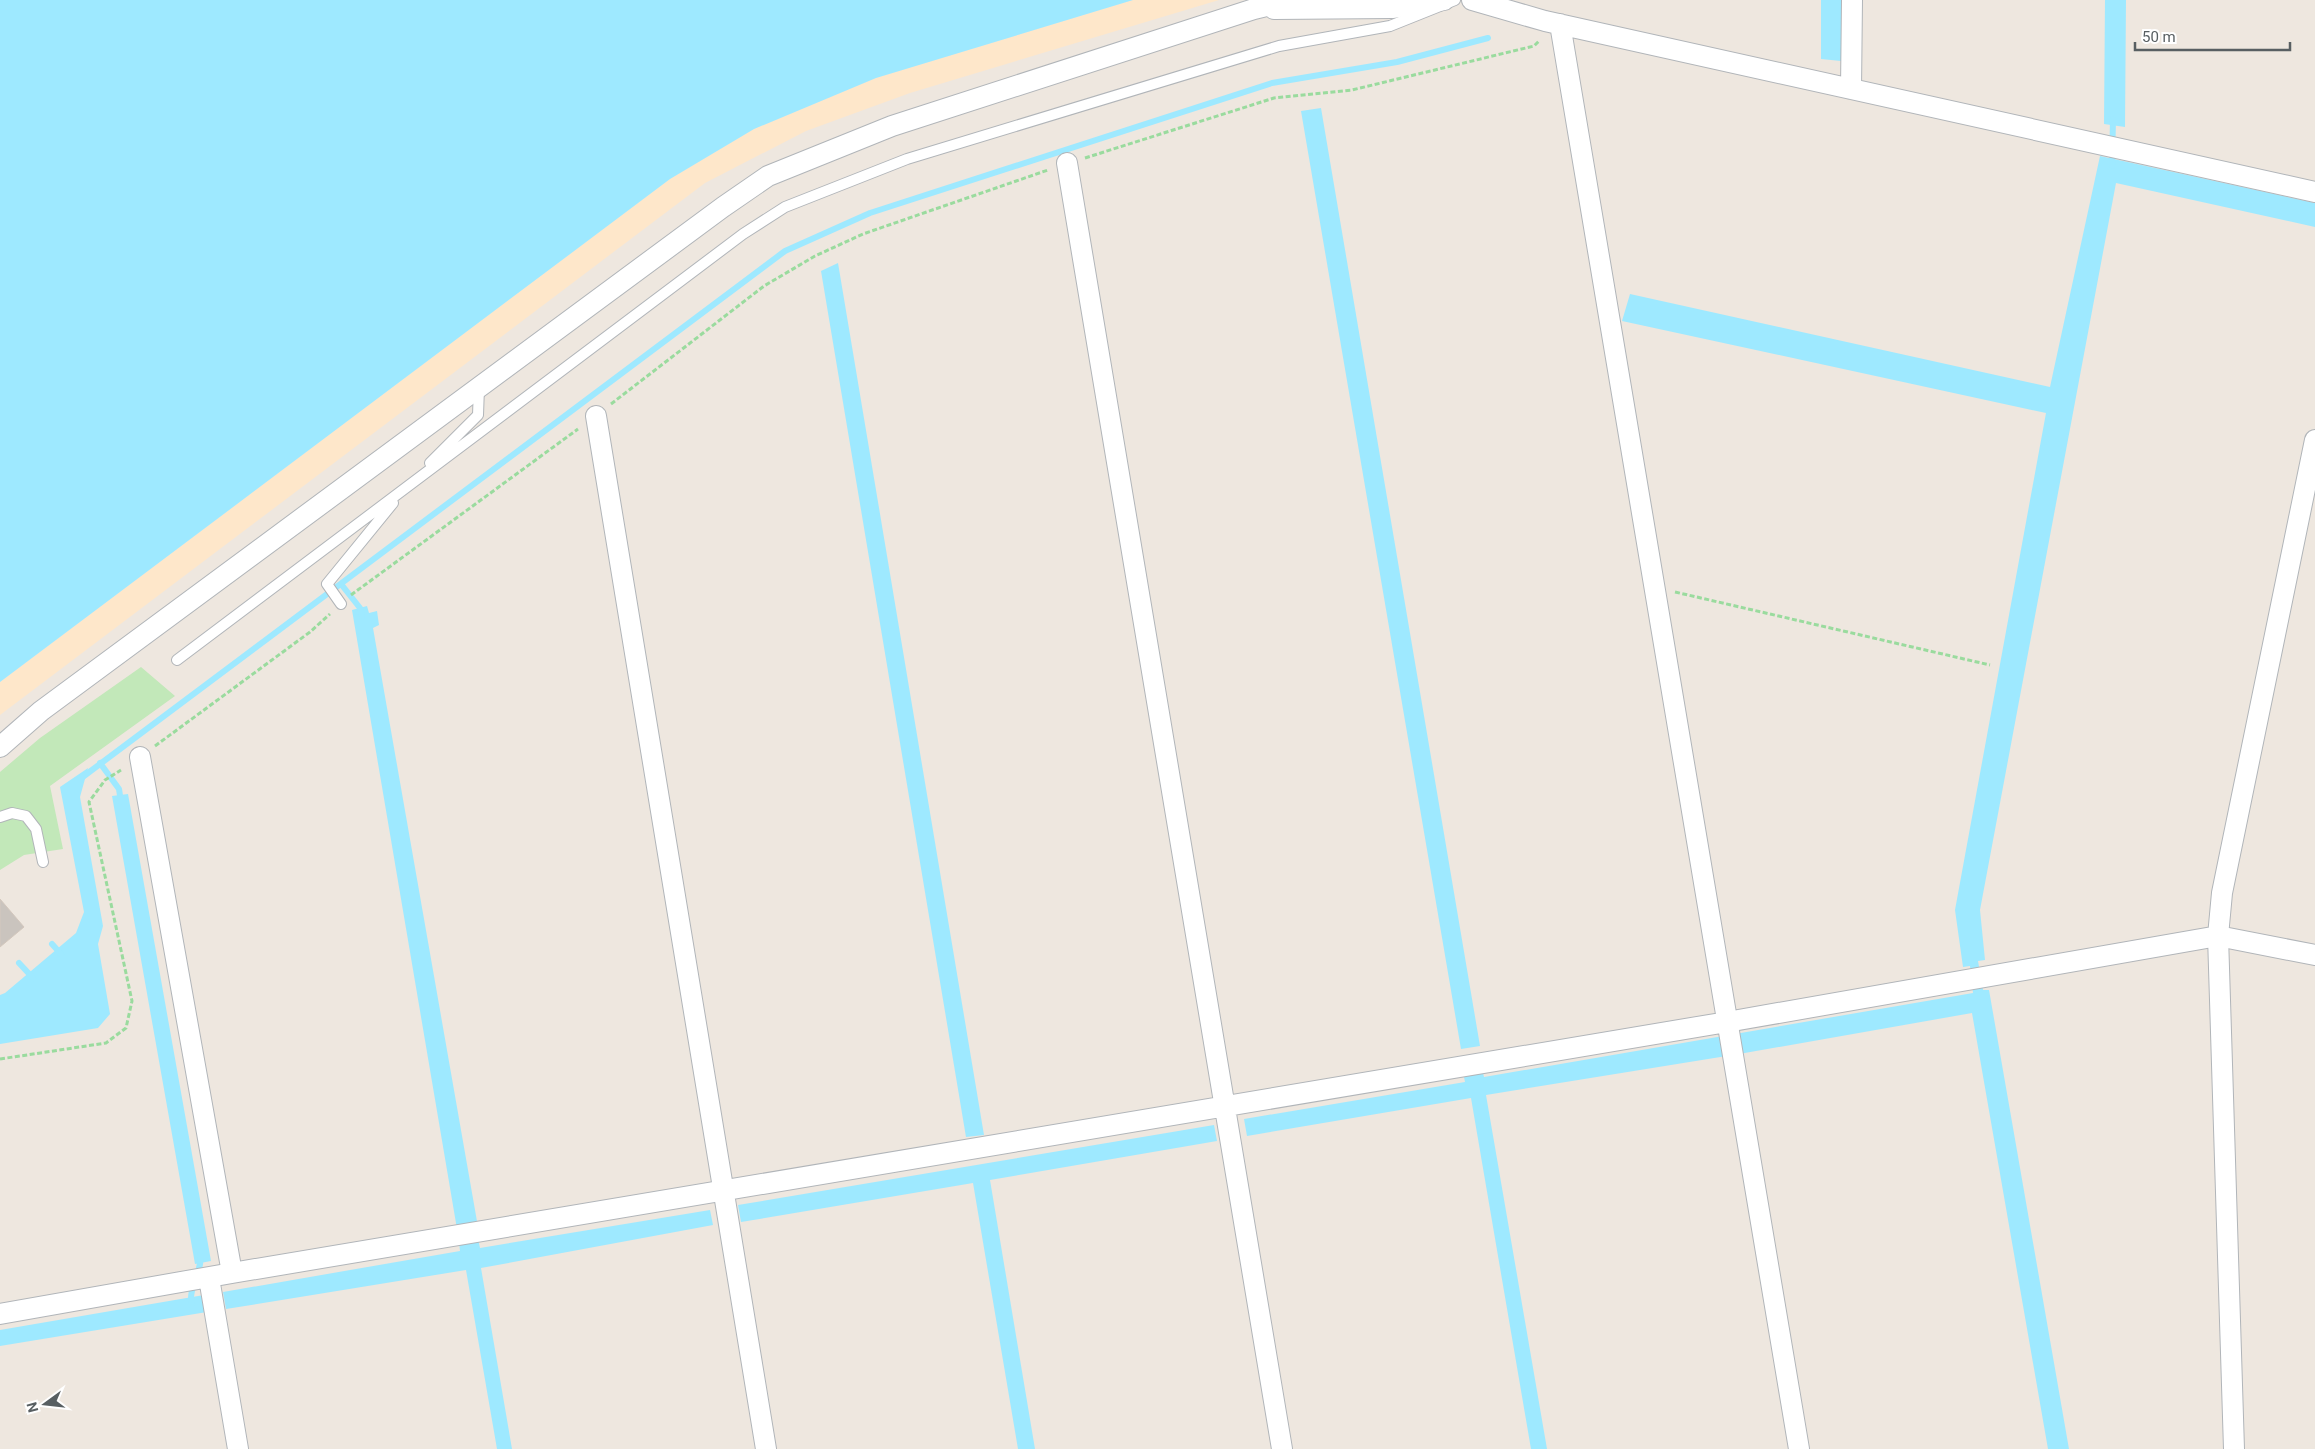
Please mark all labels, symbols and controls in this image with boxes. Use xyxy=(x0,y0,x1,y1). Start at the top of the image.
scale bar xyxy=(2135,20,2290,52)
text: 50 m xyxy=(2142,28,2176,46)
north arrow xyxy=(20,1379,70,1429)
text: N xyxy=(23,1401,41,1414)

